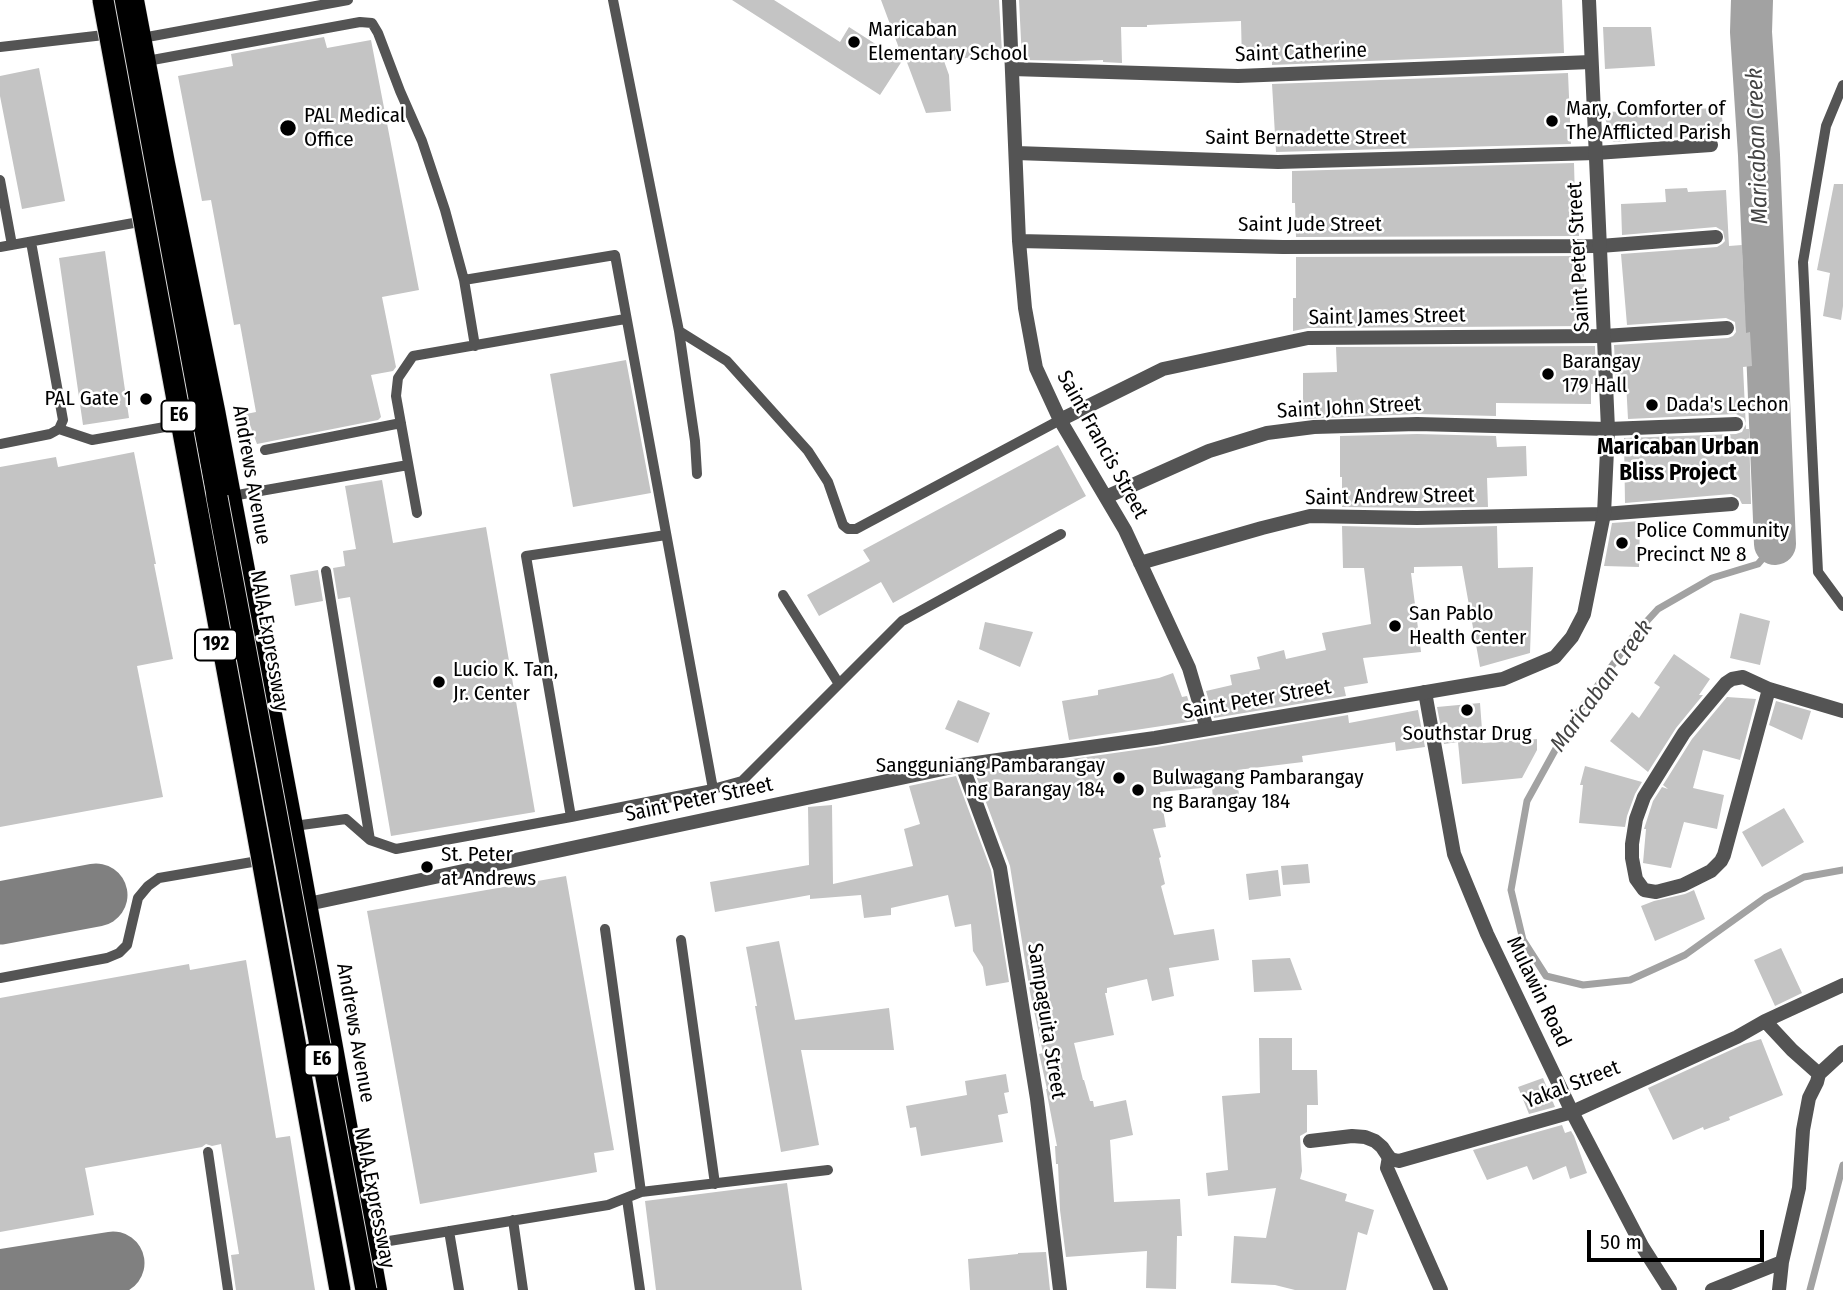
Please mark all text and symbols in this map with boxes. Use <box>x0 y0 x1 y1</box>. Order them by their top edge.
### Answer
place label: Maricaban Elementary School <box>868 17 1028 67</box>
marker: Maricaban Elementary School <box>846 34 862 50</box>
street label: Saint Catherine <box>1235 38 1367 68</box>
water label: Maricaban Creek <box>1741 67 1775 225</box>
place label: Mary, Comforter of The Afflicted Parish <box>1566 96 1731 146</box>
place label: PAL Medical Office <box>304 103 405 153</box>
marker: Mary, Comforter of The Afflicted Parish <box>1544 113 1560 129</box>
marker: PAL Medical Office <box>278 118 298 138</box>
street label: Saint Bernadette Street <box>1205 125 1407 151</box>
street label: Saint Peter Street <box>1562 181 1596 333</box>
street label: Saint Jude Street <box>1238 212 1382 238</box>
street label: Saint James Street <box>1308 303 1466 331</box>
place label: Barangay 179 Hall <box>1562 349 1641 399</box>
marker: Barangay 179 Hall <box>1540 366 1556 382</box>
street label: Saint Francis Street <box>1051 367 1153 523</box>
place label: PAL Gate 1 <box>45 386 132 412</box>
marker: PAL Gate 1 <box>138 391 154 407</box>
street label: Saint John Street <box>1276 392 1422 424</box>
place label: Dada's Lechon <box>1666 392 1789 418</box>
marker: Dada's Lechon <box>1644 397 1660 413</box>
road number: E6 <box>162 400 196 432</box>
street label: Andrews Avenue <box>226 403 276 547</box>
district label: Maricaban Urban Bliss Project <box>1597 434 1759 488</box>
street label: Saint Andrew Street <box>1305 483 1475 511</box>
place label: Police Community Precinct № 8 <box>1636 518 1789 568</box>
marker: Police Community Precinct № 8 <box>1614 535 1630 551</box>
street label: NAIA Expressway <box>244 568 294 714</box>
place label: San Pablo Health Center <box>1409 601 1526 651</box>
water label: Maricaban Creek <box>1545 615 1659 757</box>
marker: San Pablo Health Center <box>1387 618 1403 634</box>
road number: 192 <box>195 630 237 660</box>
place label: Lucio K. Tan, Jr. Center <box>453 657 558 707</box>
marker: Lucio K. Tan, Jr. Center <box>431 674 447 690</box>
street label: Saint Peter Street <box>1181 675 1333 725</box>
marker: Southstar Drug <box>1459 702 1475 718</box>
place label: Southstar Drug <box>1402 721 1532 747</box>
place label: Sangguniang Pambarangay ng Barangay 184 <box>876 753 1105 803</box>
place label: Bulwagang Pambarangay ng Barangay 184 <box>1152 765 1364 815</box>
marker: Sangguniang Pambarangay ng Barangay 184 <box>1111 770 1127 786</box>
street label: Saint Peter Street <box>623 772 775 828</box>
marker: Bulwagang Pambarangay ng Barangay 184 <box>1130 782 1146 798</box>
place label: St. Peter at Andrews <box>441 842 536 892</box>
marker: St. Peter at Andrews <box>419 859 435 875</box>
street label: Mulawin Road <box>1500 932 1576 1052</box>
street label: Sampaguita Street <box>1021 941 1071 1101</box>
street label: Andrews Avenue <box>330 961 380 1105</box>
road number: E6 <box>304 1044 340 1076</box>
street label: Yakal Street <box>1520 1055 1624 1115</box>
street label: NAIA Expressway <box>348 1125 400 1271</box>
scale bar <box>1591 1216 1768 1260</box>
text: 50 m <box>1600 1229 1642 1255</box>

